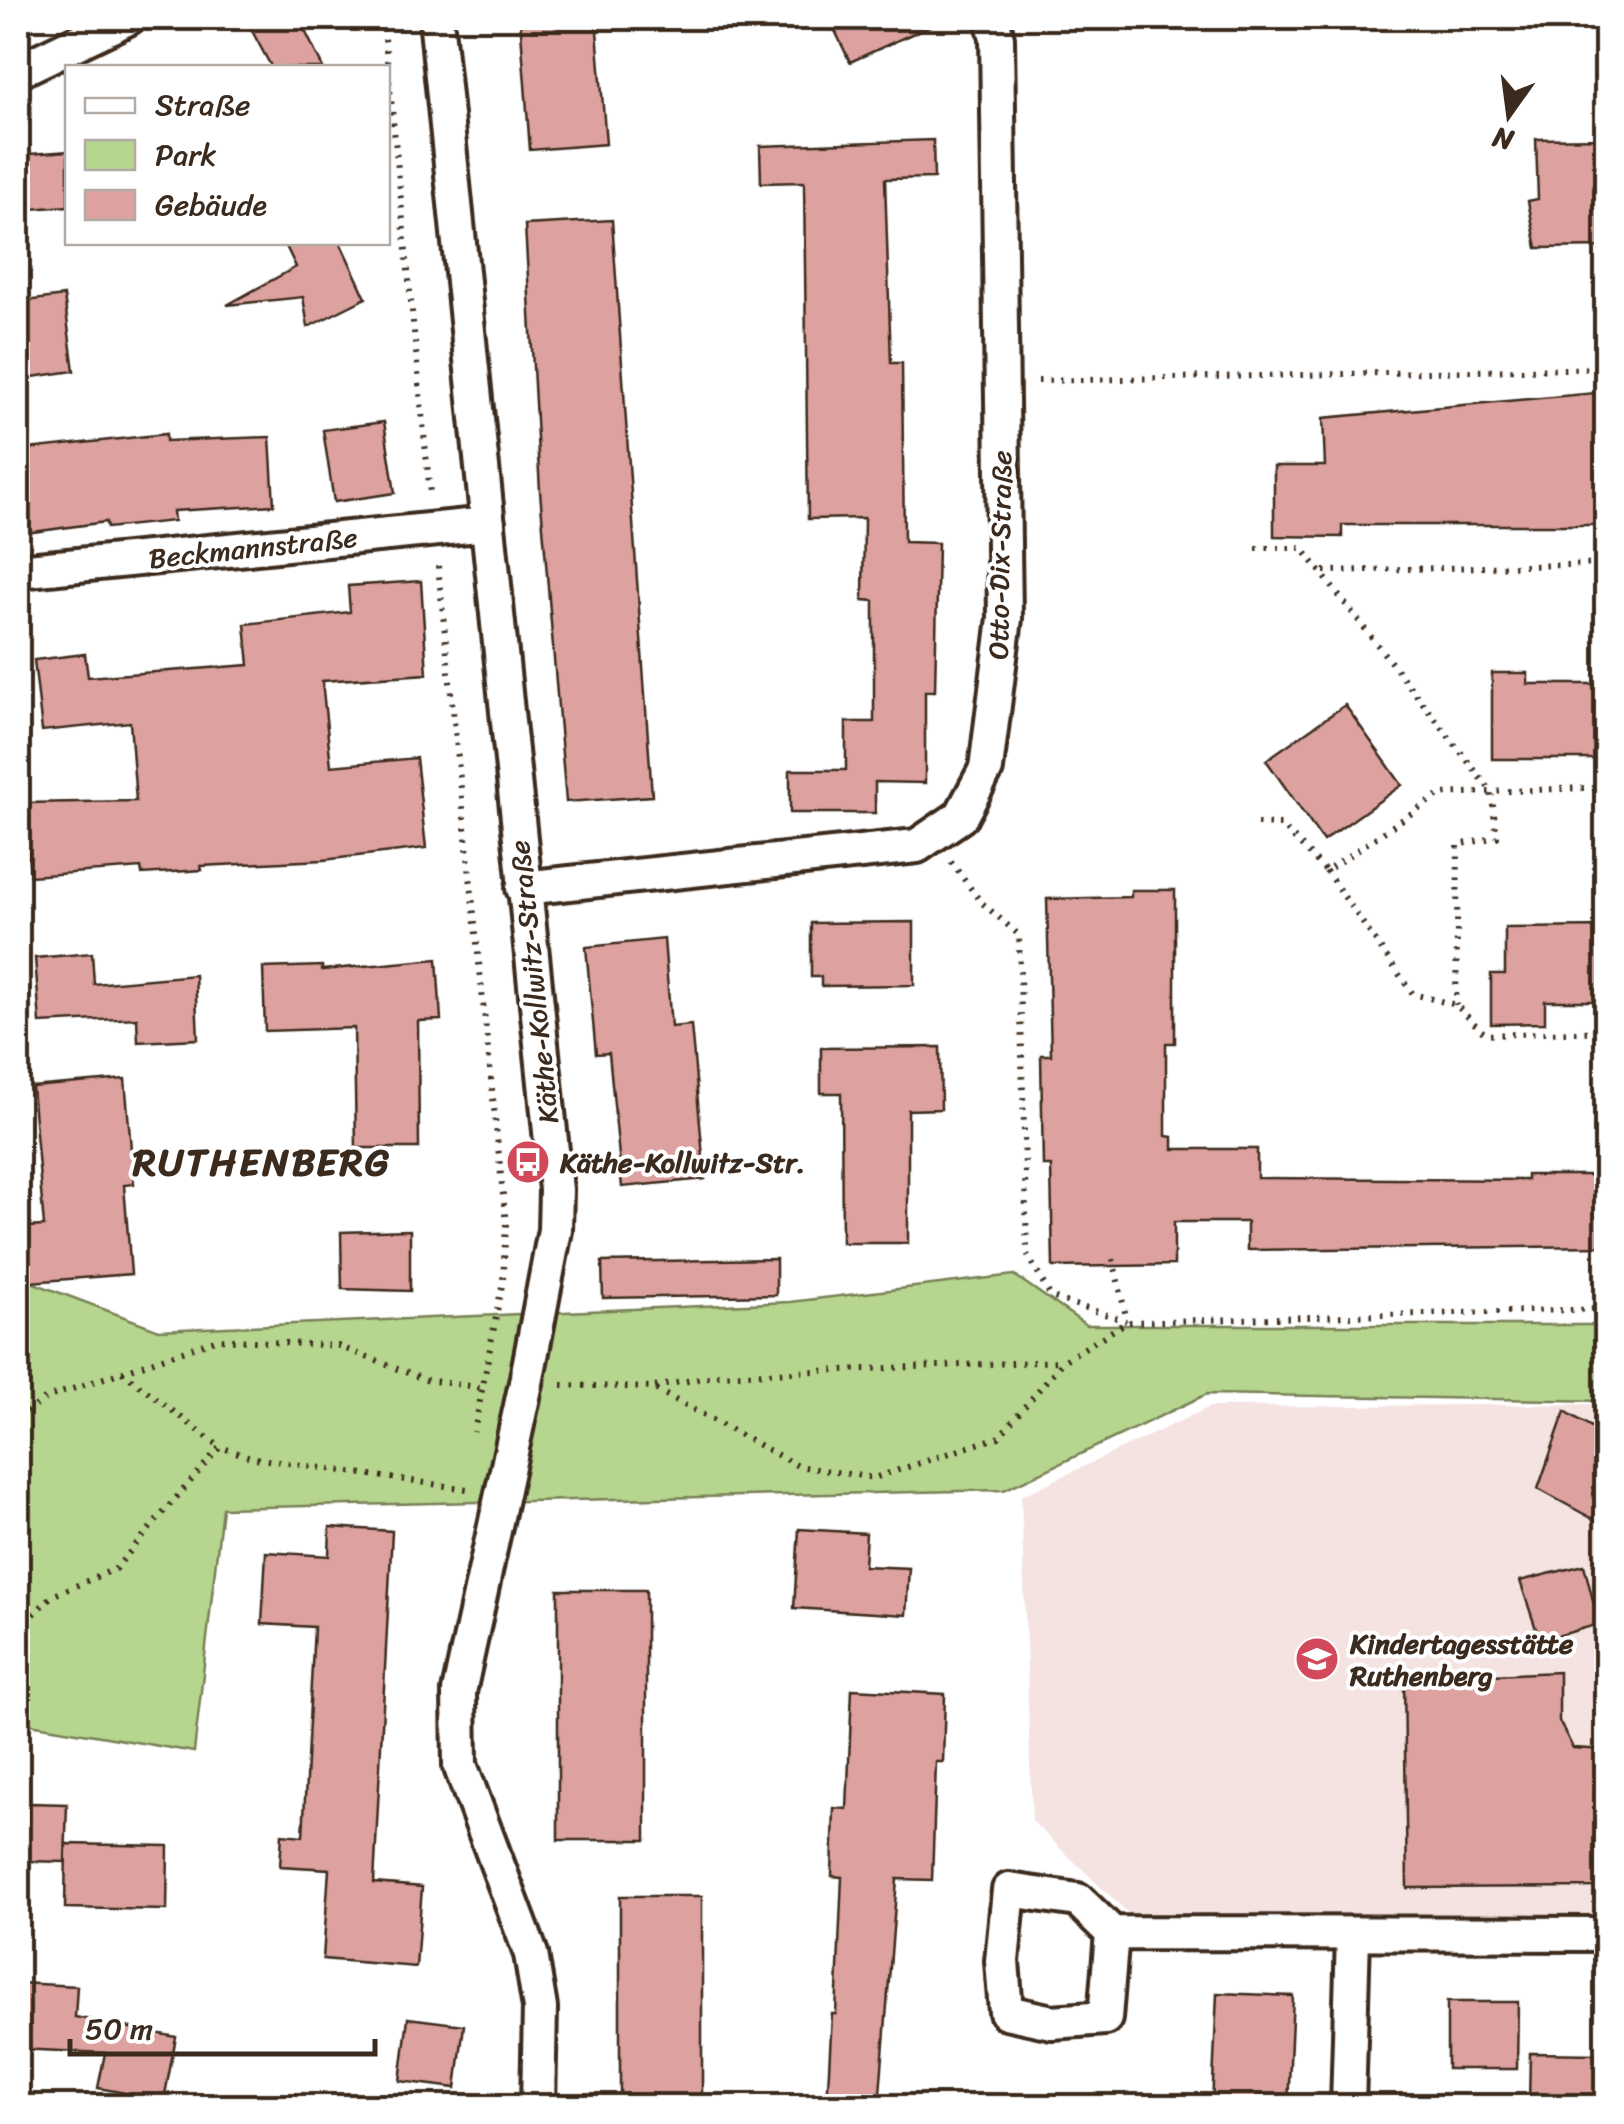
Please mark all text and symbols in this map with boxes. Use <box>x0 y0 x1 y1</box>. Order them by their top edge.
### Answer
legend <box>65 65 390 245</box>
north arrow <box>1459 65 1559 165</box>
text: Straße <box>155 78 250 132</box>
text: N <box>1487 113 1519 165</box>
text: Park <box>155 128 217 182</box>
text: Gebäude <box>155 178 267 232</box>
street label: Otto-Dix-Straße <box>974 450 1026 660</box>
street label: Beckmannstraße <box>146 513 360 583</box>
street label: Käthe-Kollwitz-Straße <box>495 838 573 1126</box>
district label: RUTHENBERG <box>132 1129 391 1196</box>
place label: Käthe-Kollwitz-Str. <box>559 1138 805 1187</box>
bus stop icon: Käthe-Kollwitz-Str. <box>505 1139 551 1185</box>
place label: Kindertagesstätte Ruthenberg <box>1349 1619 1574 1700</box>
school or university icon: Kindertagesstätte Ruthenberg <box>1294 1636 1340 1682</box>
scale bar <box>70 1994 375 2056</box>
text: 50 m <box>85 2002 153 2056</box>

